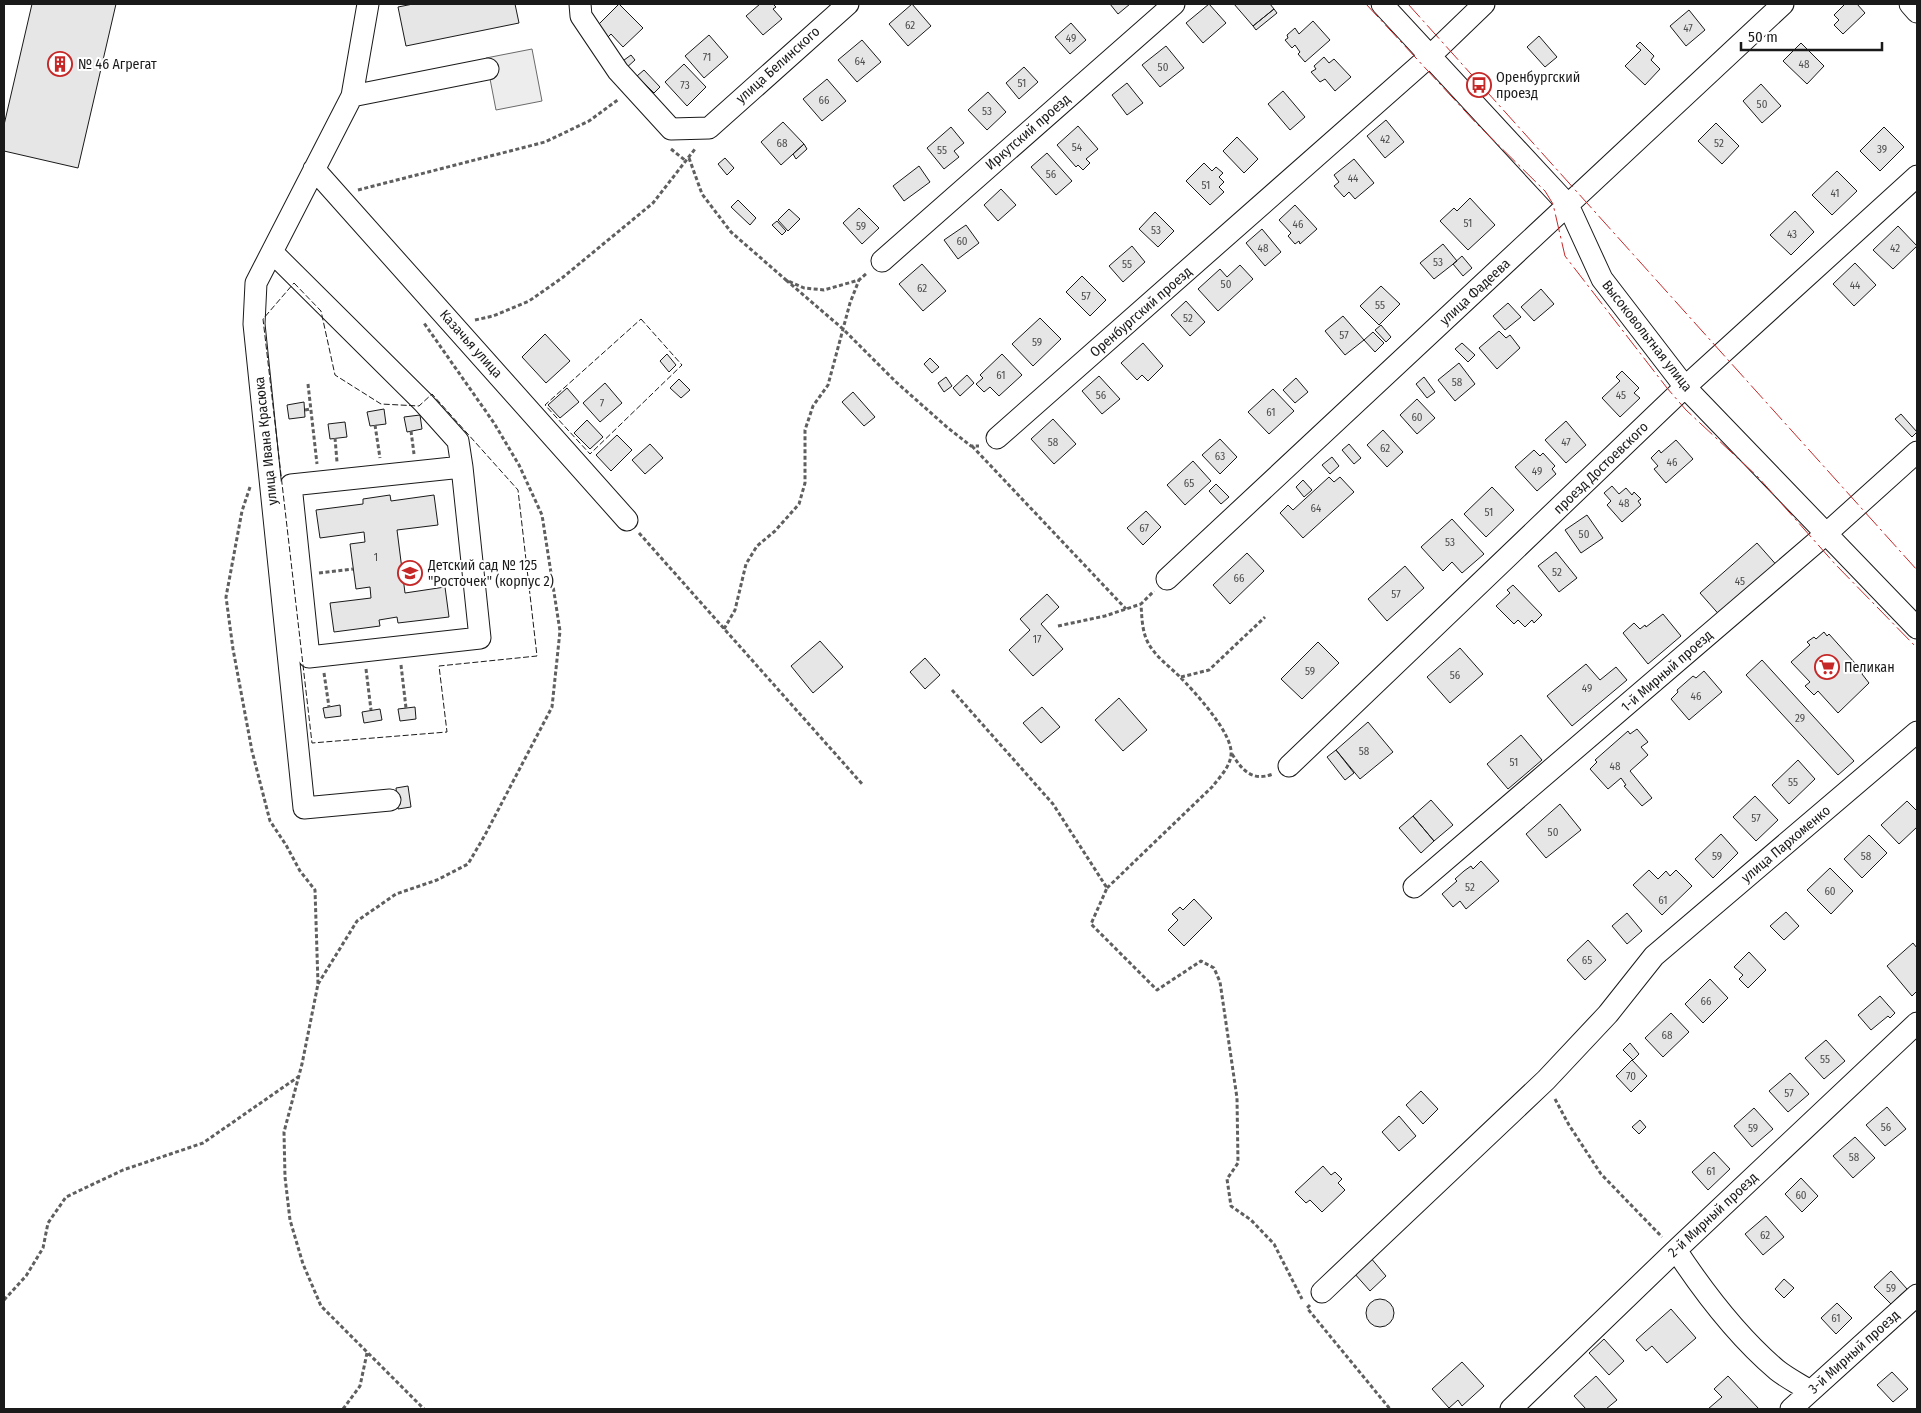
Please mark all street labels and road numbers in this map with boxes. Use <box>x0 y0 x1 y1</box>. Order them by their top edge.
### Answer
street label: улица Белинского <box>733 23 823 107</box>
street label: Иркутский проезд <box>982 91 1074 173</box>
street label: улица Фадеева <box>1436 255 1514 329</box>
street label: Оренбургский проезд <box>1087 263 1195 361</box>
street label: Высоковольтная улица <box>1598 277 1696 395</box>
street label: Казачья улица <box>436 306 506 382</box>
street label: улица Ивана Красюка <box>251 376 281 506</box>
street label: проезд Достоевского <box>1550 418 1652 518</box>
street label: 1-й Мирный проезд <box>1618 627 1716 715</box>
street label: улица Пархоменко <box>1738 802 1834 886</box>
street label: 2-й Мирный проезд <box>1665 1169 1761 1261</box>
street label: 3-й Мирный проезд <box>1805 1307 1903 1397</box>

